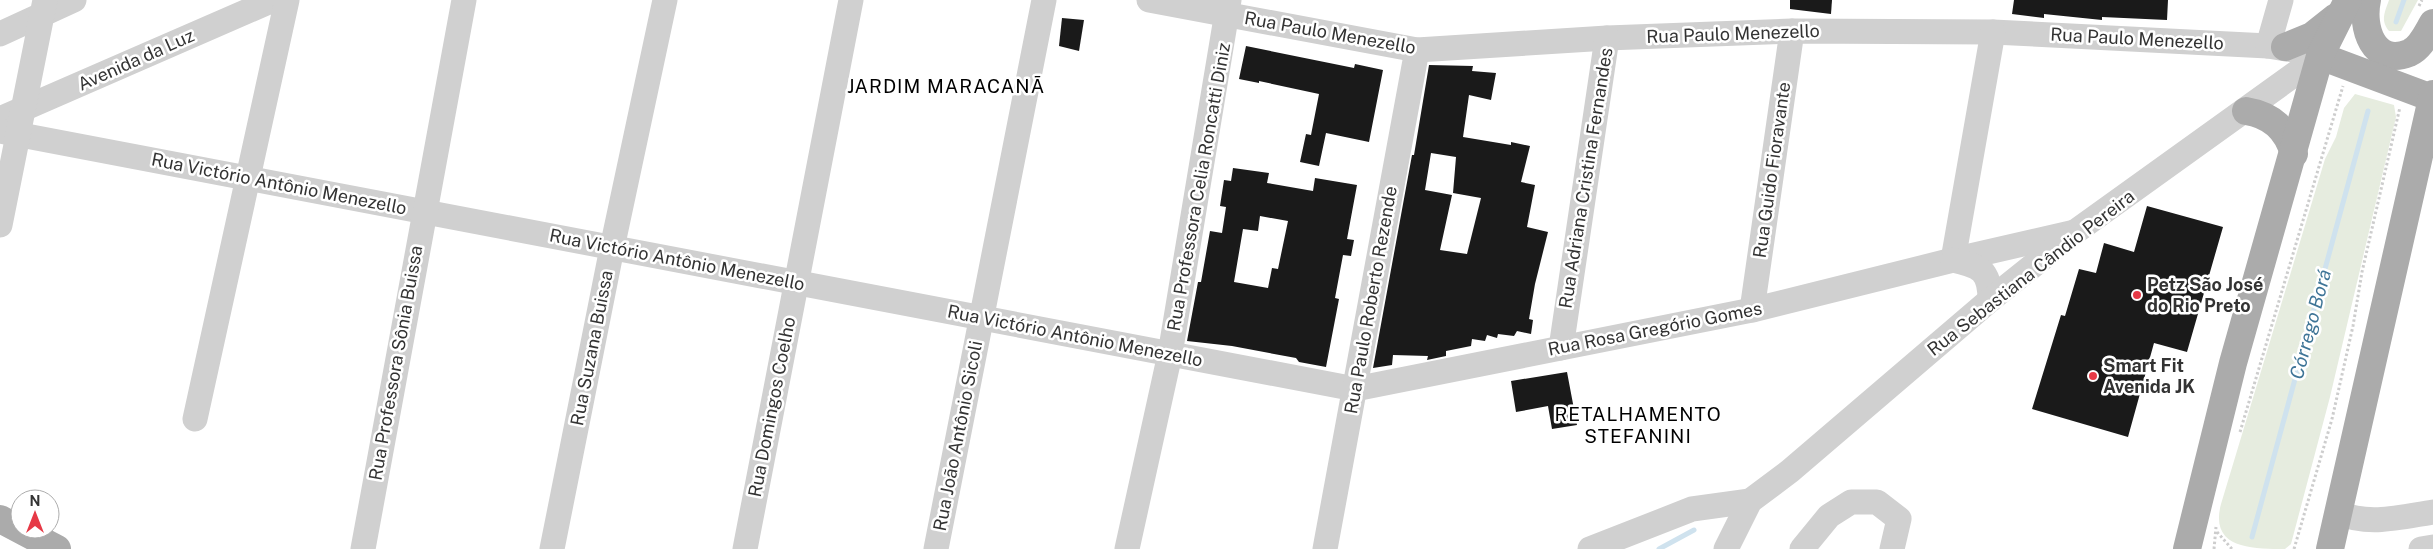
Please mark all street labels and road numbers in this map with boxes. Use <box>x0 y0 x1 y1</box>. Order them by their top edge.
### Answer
street label: Rua Paulo Menezello <box>1243 7 1417 58</box>
street label: Rua Paulo Menezello <box>1646 20 1820 47</box>
street label: Rua Paulo Menezello <box>2050 23 2224 54</box>
street label: Avenida da Luz <box>74 25 197 95</box>
street label: Rua Professora Celia Roncatti Diniz <box>1163 41 1234 333</box>
street label: Rua Adriana Cristina Fernandes <box>1555 46 1617 310</box>
street label: Rua Guido Fioravante <box>1749 80 1794 259</box>
street label: Rua Victório Antônio Menezello <box>150 148 409 219</box>
street label: Rua Paulo Roberto Rezende <box>1340 184 1401 415</box>
street label: Rua Sebastiana Cândio Pereira <box>1923 185 2138 360</box>
street label: Rua Victório Antônio Menezello <box>548 224 807 295</box>
street label: Rua Professora Sônia Buissa <box>364 244 427 482</box>
street label: Rua Suzana Buissa <box>566 268 617 427</box>
street label: Rua Rosa Gregório Gomes <box>1546 297 1764 360</box>
street label: Rua Victório Antônio Menezello <box>946 300 1205 371</box>
street label: Rua Domingos Coelho <box>744 315 799 499</box>
street label: Rua João Antônio Sicoli <box>929 339 986 533</box>

